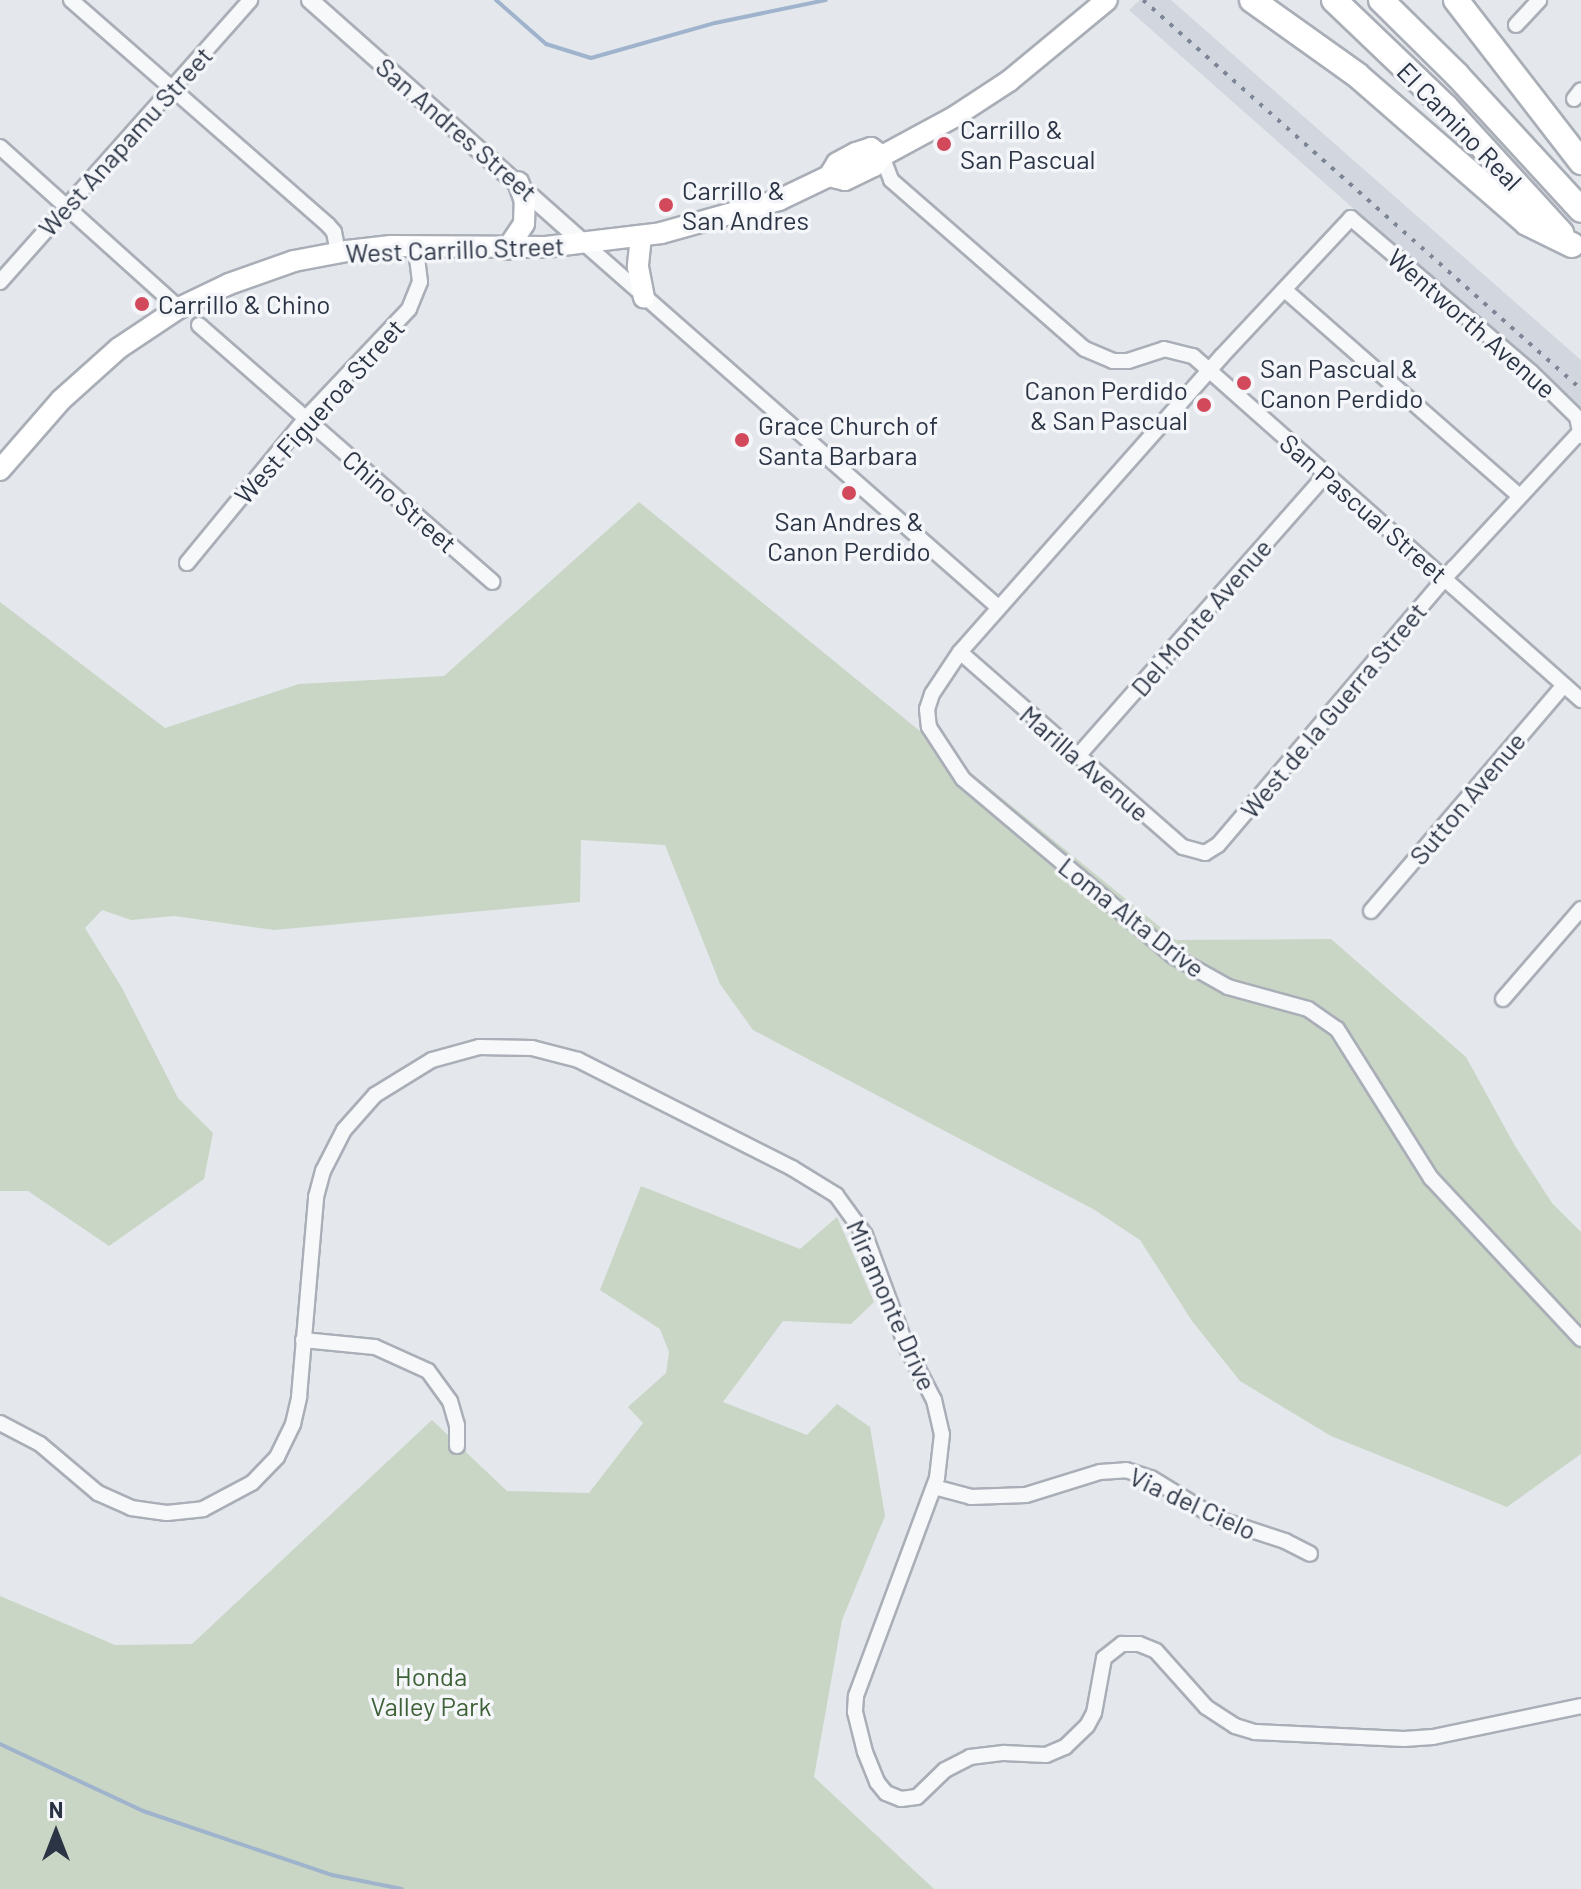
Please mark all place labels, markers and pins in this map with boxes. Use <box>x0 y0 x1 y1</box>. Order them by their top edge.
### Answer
place label: Carrillo & San Pascual <box>960 113 1095 174</box>
marker: Carrillo & San Pascual <box>935 135 953 153</box>
place label: Carrillo & San Andres <box>682 174 809 236</box>
marker: Carrillo & San Andres <box>657 196 675 214</box>
place label: Carrillo & Chino <box>158 288 331 320</box>
marker: Carrillo & Chino <box>133 295 151 313</box>
place label: San Pascual & Canon Perdido <box>1260 352 1423 414</box>
place label: Canon Perdido & San Pascual <box>1025 374 1188 436</box>
marker: San Pascual & Canon Perdido <box>1235 374 1253 392</box>
marker: Canon Perdido & San Pascual <box>1195 396 1213 414</box>
place label: Grace Church of Santa Barbara <box>758 409 938 470</box>
marker: Grace Church of Santa Barbara <box>733 431 751 449</box>
marker: San Andres & Canon Perdido <box>840 484 858 502</box>
place label: San Andres & Canon Perdido <box>767 505 931 566</box>

